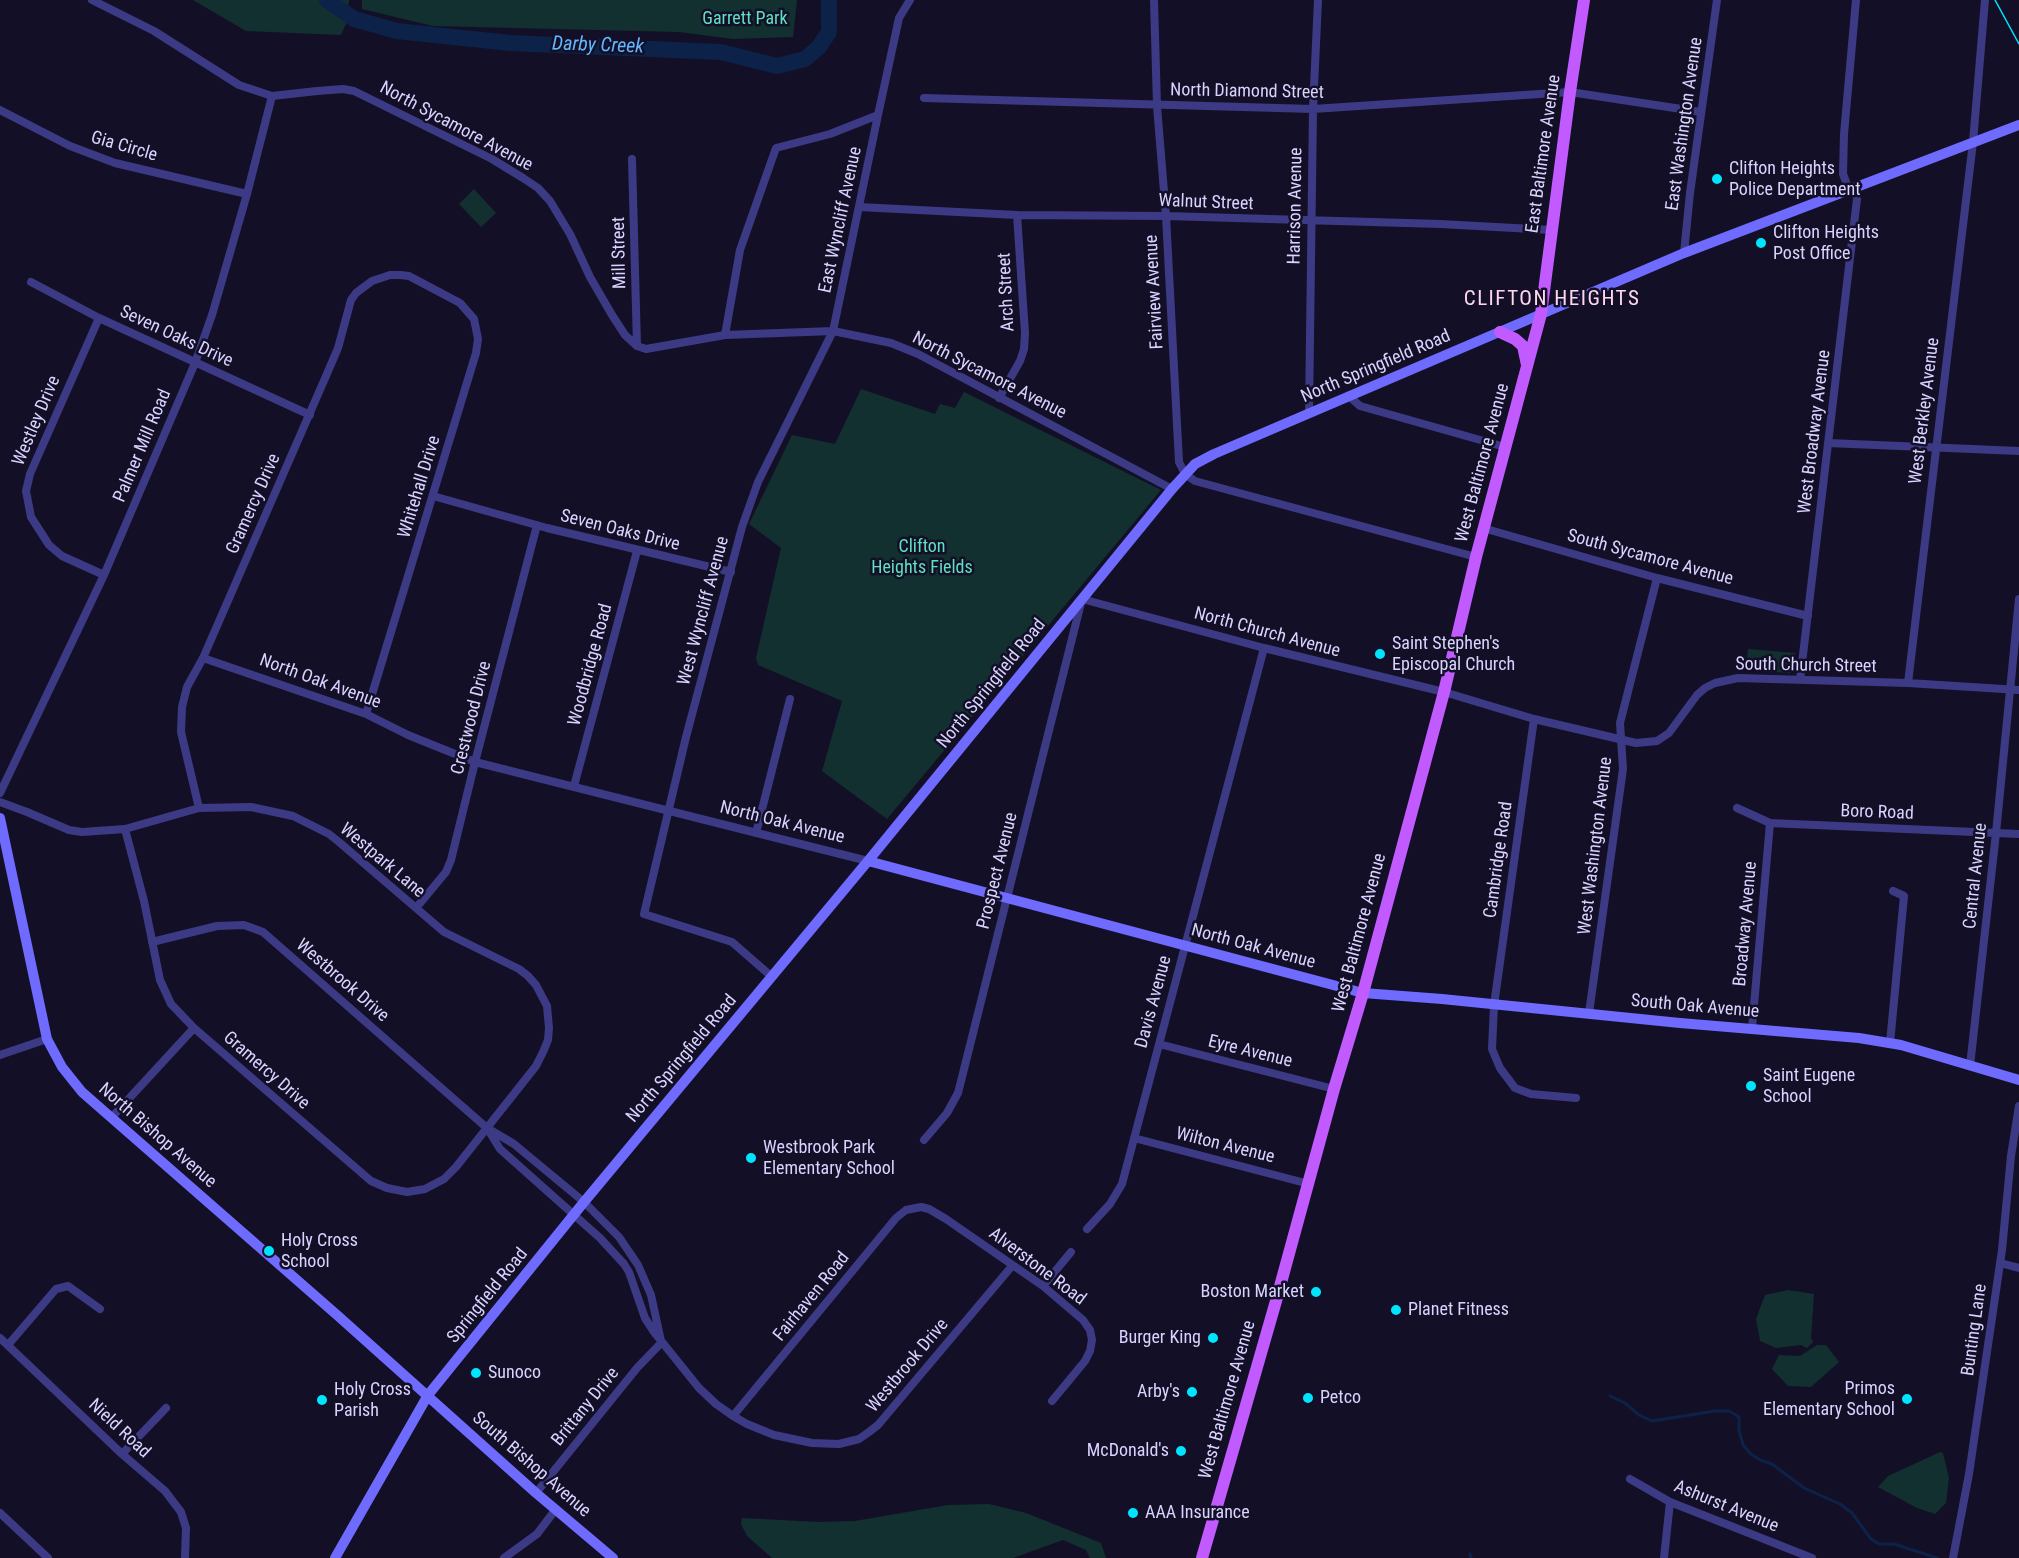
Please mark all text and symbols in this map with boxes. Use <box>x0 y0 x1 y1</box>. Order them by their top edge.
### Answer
park label: Garrett Park <box>702 8 788 30</box>
water label: Darby Creek <box>552 32 644 60</box>
street label: East Washington Avenue <box>1662 36 1708 212</box>
street label: East Baltimore Avenue <box>1522 73 1566 235</box>
street label: North Sycamore Avenue <box>376 78 536 176</box>
street label: North Diamond Street <box>1170 80 1324 104</box>
street label: Gia Circle <box>88 127 160 167</box>
street label: East Wyncliff Avenue <box>815 145 867 295</box>
street label: Harrison Avenue <box>1284 147 1308 265</box>
place label: Clifton Heights Police Department <box>1729 158 1861 201</box>
marker: Clifton Heights Police Department <box>1710 172 1724 186</box>
street label: Walnut Street <box>1158 191 1254 215</box>
street label: Mill Street <box>609 217 631 289</box>
place label: Clifton Heights Post Office <box>1773 222 1879 264</box>
street label: Fairview Avenue <box>1141 234 1169 350</box>
marker: Clifton Heights Post Office <box>1754 236 1768 250</box>
street label: Arch Street <box>994 252 1020 332</box>
district label: CLIFTON HEIGHTS <box>1464 287 1640 313</box>
street label: Seven Oaks Drive <box>116 301 236 373</box>
street label: North Springfield Road <box>1298 326 1454 408</box>
street label: North Sycamore Avenue <box>908 328 1070 424</box>
street label: West Berkley Avenue <box>1905 337 1945 485</box>
street label: West Broadway Avenue <box>1794 349 1836 515</box>
street label: Westley Drive <box>8 373 66 469</box>
street label: West Baltimore Avenue <box>1451 381 1515 545</box>
street label: Palmer Mill Road <box>110 386 176 506</box>
street label: Whitehall Drive <box>394 433 446 541</box>
street label: Gramercy Drive <box>222 450 286 558</box>
street label: Seven Oaks Drive <box>558 506 682 556</box>
street label: South Sycamore Avenue <box>1565 525 1735 591</box>
street label: West Wyncliff Avenue <box>674 534 734 688</box>
park label: Clifton Heights Fields <box>871 536 973 578</box>
street label: Woodbridge Road <box>564 602 618 728</box>
street label: North Church Avenue <box>1192 603 1342 663</box>
street label: North Springfield Road <box>933 615 1051 753</box>
place label: Saint Stephen's Episcopal Church <box>1392 633 1515 676</box>
marker: Saint Stephen's Episcopal Church <box>1373 647 1387 661</box>
street label: North Oak Avenue <box>256 650 384 714</box>
street label: South Church Street <box>1735 654 1877 678</box>
street label: Crestwood Drive <box>447 659 497 777</box>
street label: West Washington Avenue <box>1574 756 1618 936</box>
street label: North Oak Avenue <box>717 797 847 849</box>
street label: Cambridge Road <box>1480 800 1518 920</box>
street label: Boro Road <box>1840 801 1914 825</box>
street label: Prospect Avenue <box>973 810 1023 932</box>
street label: Westpark Lane <box>335 819 429 903</box>
street label: Central Avenue <box>1960 822 1992 930</box>
street label: West Baltimore Avenue <box>1328 851 1392 1015</box>
street label: Broadway Avenue <box>1730 861 1762 987</box>
street label: North Oak Avenue <box>1188 920 1318 974</box>
street label: Westbrook Drive <box>291 935 393 1027</box>
street label: Davis Avenue <box>1131 953 1177 1051</box>
street label: North Springfield Road <box>622 991 742 1127</box>
street label: South Oak Avenue <box>1630 991 1760 1023</box>
street label: Gramercy Drive <box>218 1028 314 1114</box>
street label: Eyre Avenue <box>1206 1031 1294 1073</box>
place label: Saint Eugene School <box>1763 1065 1855 1108</box>
street label: North Bishop Avenue <box>94 1079 220 1193</box>
marker: Saint Eugene School <box>1744 1079 1758 1093</box>
street label: Wilton Avenue <box>1173 1123 1277 1169</box>
place label: Westbrook Park Elementary School <box>763 1137 895 1180</box>
marker: Westbrook Park Elementary School <box>744 1151 758 1165</box>
street label: Alverstone Road <box>984 1224 1090 1310</box>
place label: Holy Cross School <box>281 1230 358 1272</box>
marker: Holy Cross School <box>262 1244 276 1258</box>
street label: Springfield Road <box>443 1244 533 1348</box>
street label: Fairhaven Road <box>769 1248 855 1346</box>
place label: Boston Market <box>1200 1281 1304 1303</box>
street label: Bunting Lane <box>1958 1283 1992 1377</box>
marker: Boston Market <box>1309 1285 1323 1299</box>
place label: Planet Fitness <box>1408 1299 1509 1321</box>
marker: Planet Fitness <box>1389 1303 1403 1317</box>
street label: Westbrook Drive <box>863 1315 953 1417</box>
street label: West Baltimore Avenue <box>1195 1318 1261 1482</box>
place label: Burger King <box>1119 1327 1201 1349</box>
marker: Burger King <box>1206 1331 1220 1345</box>
place label: Sunoco <box>488 1362 541 1384</box>
street label: Brittany Drive <box>548 1363 624 1451</box>
marker: Sunoco <box>469 1366 483 1380</box>
place label: Primos Elementary School <box>1763 1378 1895 1420</box>
place label: Holy Cross Parish <box>334 1379 411 1422</box>
place label: Arby's <box>1137 1381 1180 1403</box>
marker: Arby's <box>1185 1385 1199 1399</box>
place label: Petco <box>1320 1387 1361 1409</box>
marker: Petco <box>1301 1391 1315 1405</box>
marker: Primos Elementary School <box>1900 1392 1914 1406</box>
marker: Holy Cross Parish <box>315 1393 329 1407</box>
street label: Nield Road <box>83 1395 155 1463</box>
street label: South Bishop Avenue <box>467 1408 595 1522</box>
place label: McDonald's <box>1087 1440 1169 1462</box>
marker: McDonald's <box>1174 1444 1188 1458</box>
street label: Ashurst Avenue <box>1671 1476 1781 1538</box>
place label: AAA Insurance <box>1145 1502 1250 1524</box>
marker: AAA Insurance <box>1126 1506 1140 1520</box>

